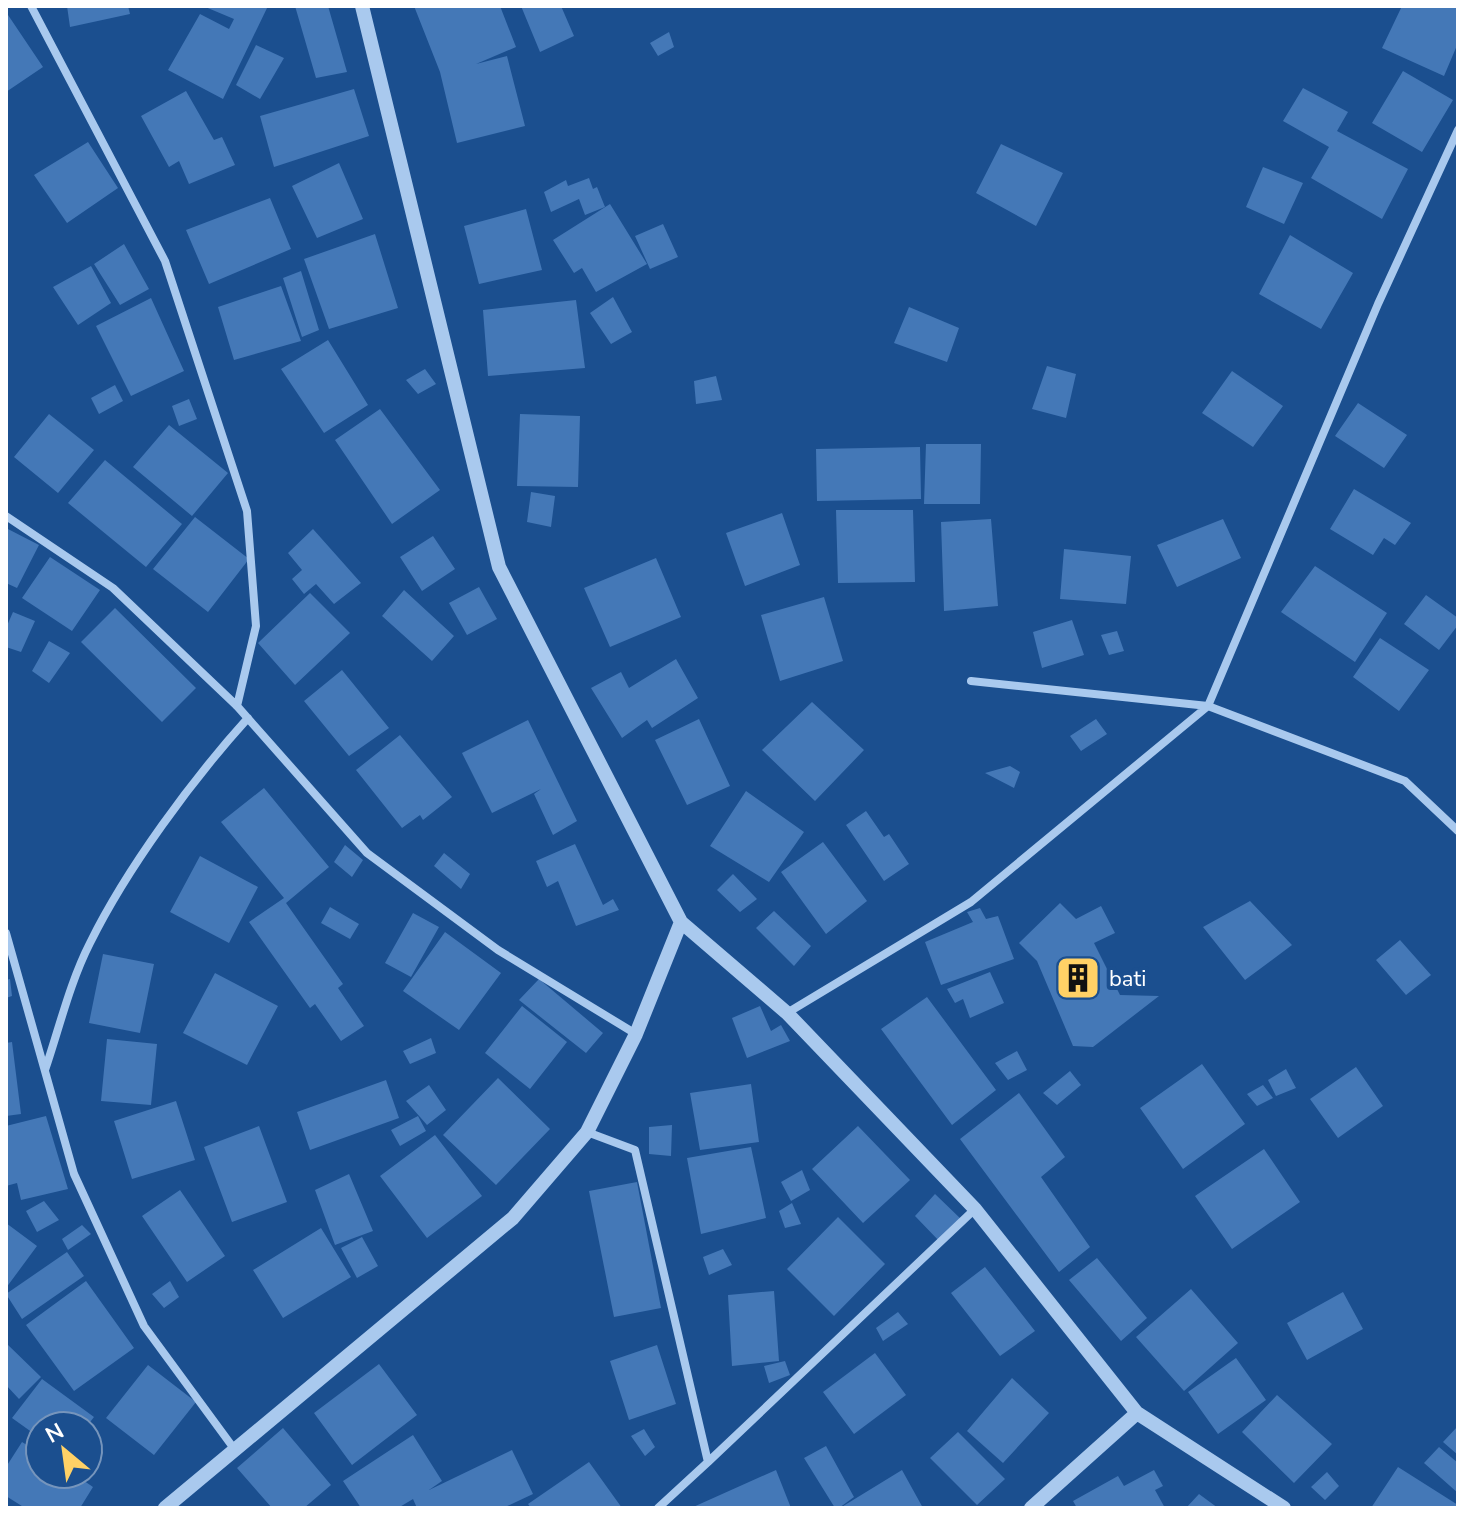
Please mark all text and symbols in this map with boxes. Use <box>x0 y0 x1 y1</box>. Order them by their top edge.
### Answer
building icon: bati <box>1054 954 1102 1002</box>
place label: bati <box>1109 964 1146 994</box>
north arrow <box>24 1410 104 1490</box>
text: N <box>40 1416 69 1450</box>

